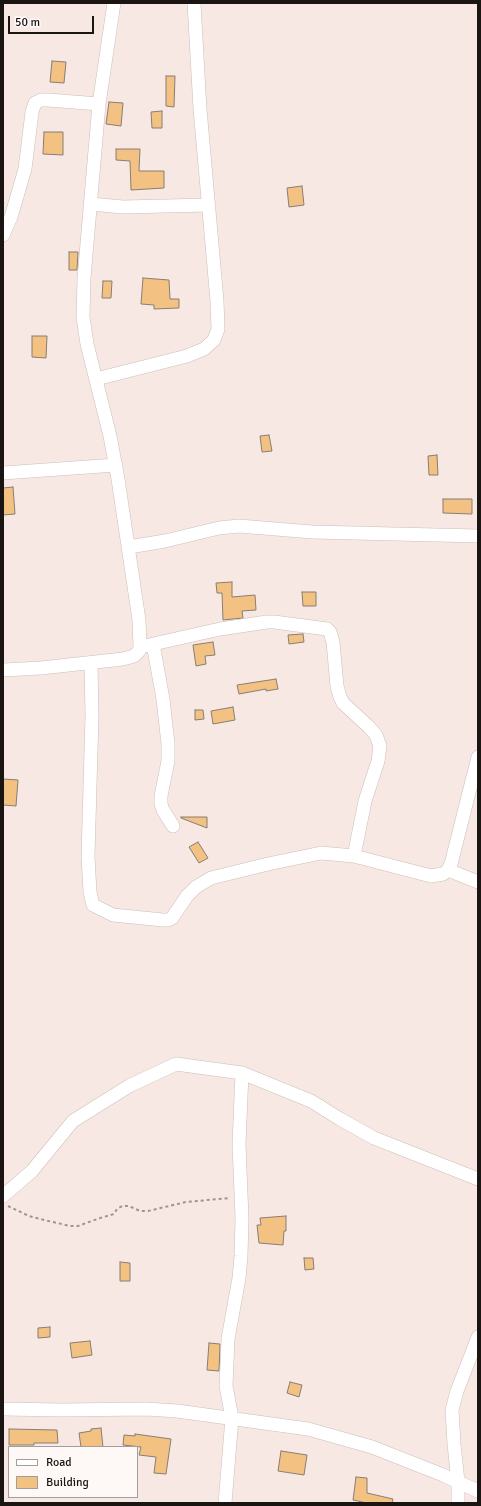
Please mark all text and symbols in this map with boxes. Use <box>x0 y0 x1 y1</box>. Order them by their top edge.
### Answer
scale bar <box>10 8 96 34</box>
text: 50 m <box>15 15 40 30</box>
legend <box>8 1446 138 1498</box>
text: Road <box>46 1455 72 1470</box>
text: Building <box>46 1475 89 1490</box>

